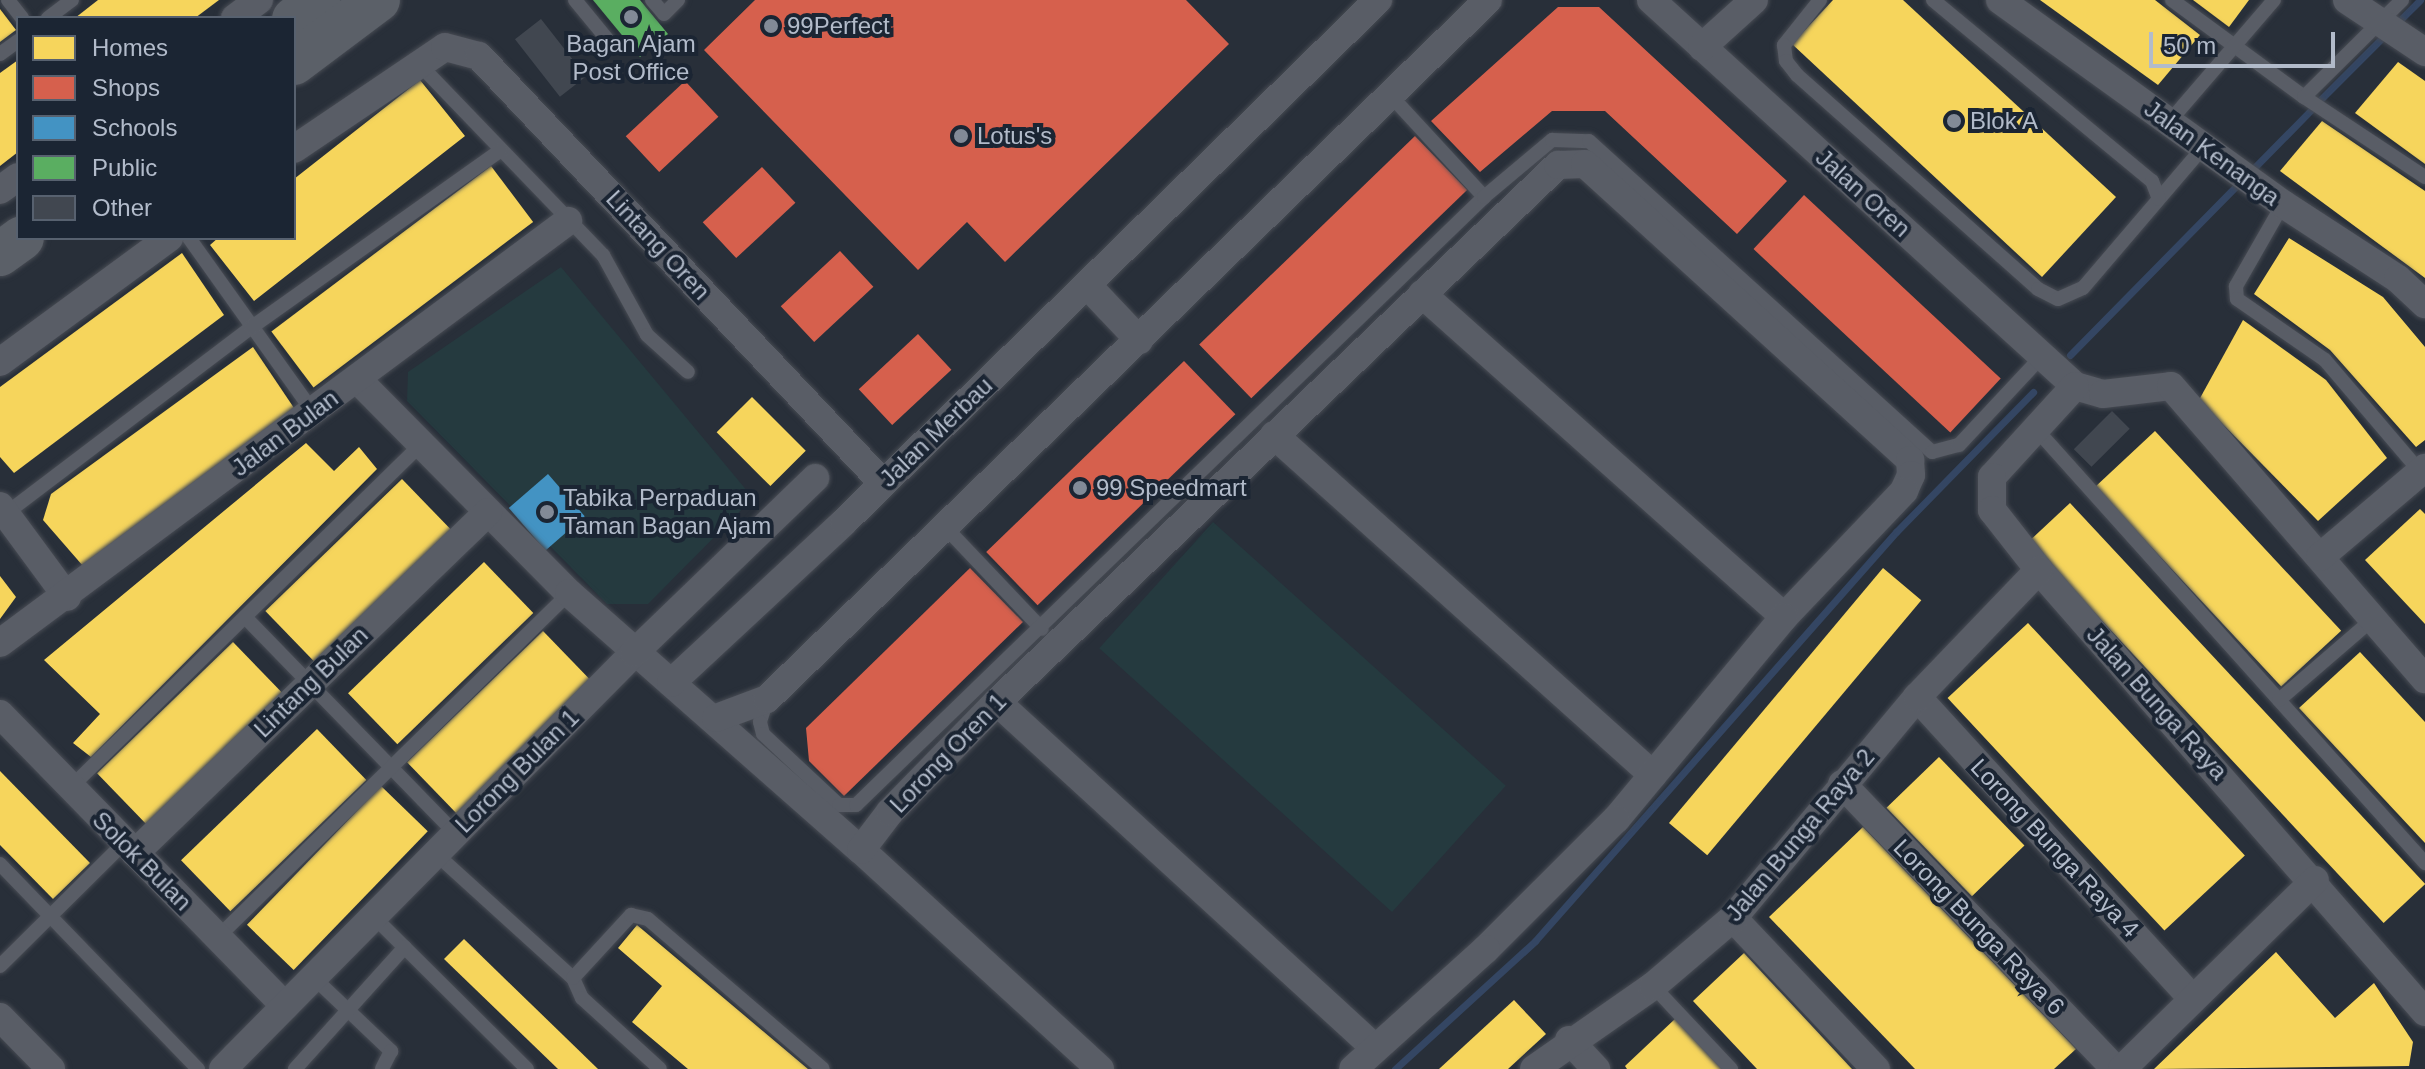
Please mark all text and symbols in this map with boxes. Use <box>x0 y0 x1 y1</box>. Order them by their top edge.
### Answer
marker: Bagan Ajam Post Office <box>622 8 640 26</box>
place label: 99Perfect <box>787 12 890 40</box>
legend <box>16 16 296 240</box>
scale bar <box>2153 16 2339 66</box>
marker: 99Perfect <box>762 17 780 35</box>
place label: Bagan Ajam Post Office <box>566 30 696 86</box>
text: 50 m <box>2163 32 2216 59</box>
text: Homes <box>92 34 168 61</box>
text: Shops <box>92 74 160 101</box>
street label: Jalan Kenanga <box>2139 94 2285 212</box>
place label: Blok A <box>1970 107 2039 135</box>
marker: Blok A <box>1945 112 1963 130</box>
text: Schools <box>92 114 177 141</box>
place label: Lotus's <box>977 122 1052 150</box>
marker: Lotus's <box>952 127 970 145</box>
street label: Jalan Oren <box>1810 143 1916 243</box>
text: Public <box>92 154 157 181</box>
street label: Lintang Oren <box>600 184 716 306</box>
text: Other <box>92 194 152 221</box>
street label: Jalan Merbau <box>874 371 998 493</box>
street label: Jalan Bulan <box>226 384 344 482</box>
place label: 99 Speedmart <box>1096 474 1247 502</box>
marker: 99 Speedmart <box>1071 479 1089 497</box>
place label: Tabika Perpaduan Taman Bagan Ajam <box>563 484 772 540</box>
marker: Tabika Perpaduan Taman Bagan Ajam <box>538 503 556 521</box>
street label: Jalan Bunga Raya <box>2081 620 2233 786</box>
street label: Lintang Bulan <box>248 621 374 743</box>
street label: Lorong Oren 1 <box>884 687 1012 819</box>
street label: Lorong Bulan 1 <box>449 703 585 839</box>
street label: Jalan Bunga Raya 2 <box>1719 743 1881 927</box>
street label: Lorong Bunga Raya 4 <box>1965 753 2145 943</box>
street label: Solok Bulan <box>87 806 197 916</box>
street label: Lorong Bunga Raya 6 <box>1888 833 2070 1021</box>

